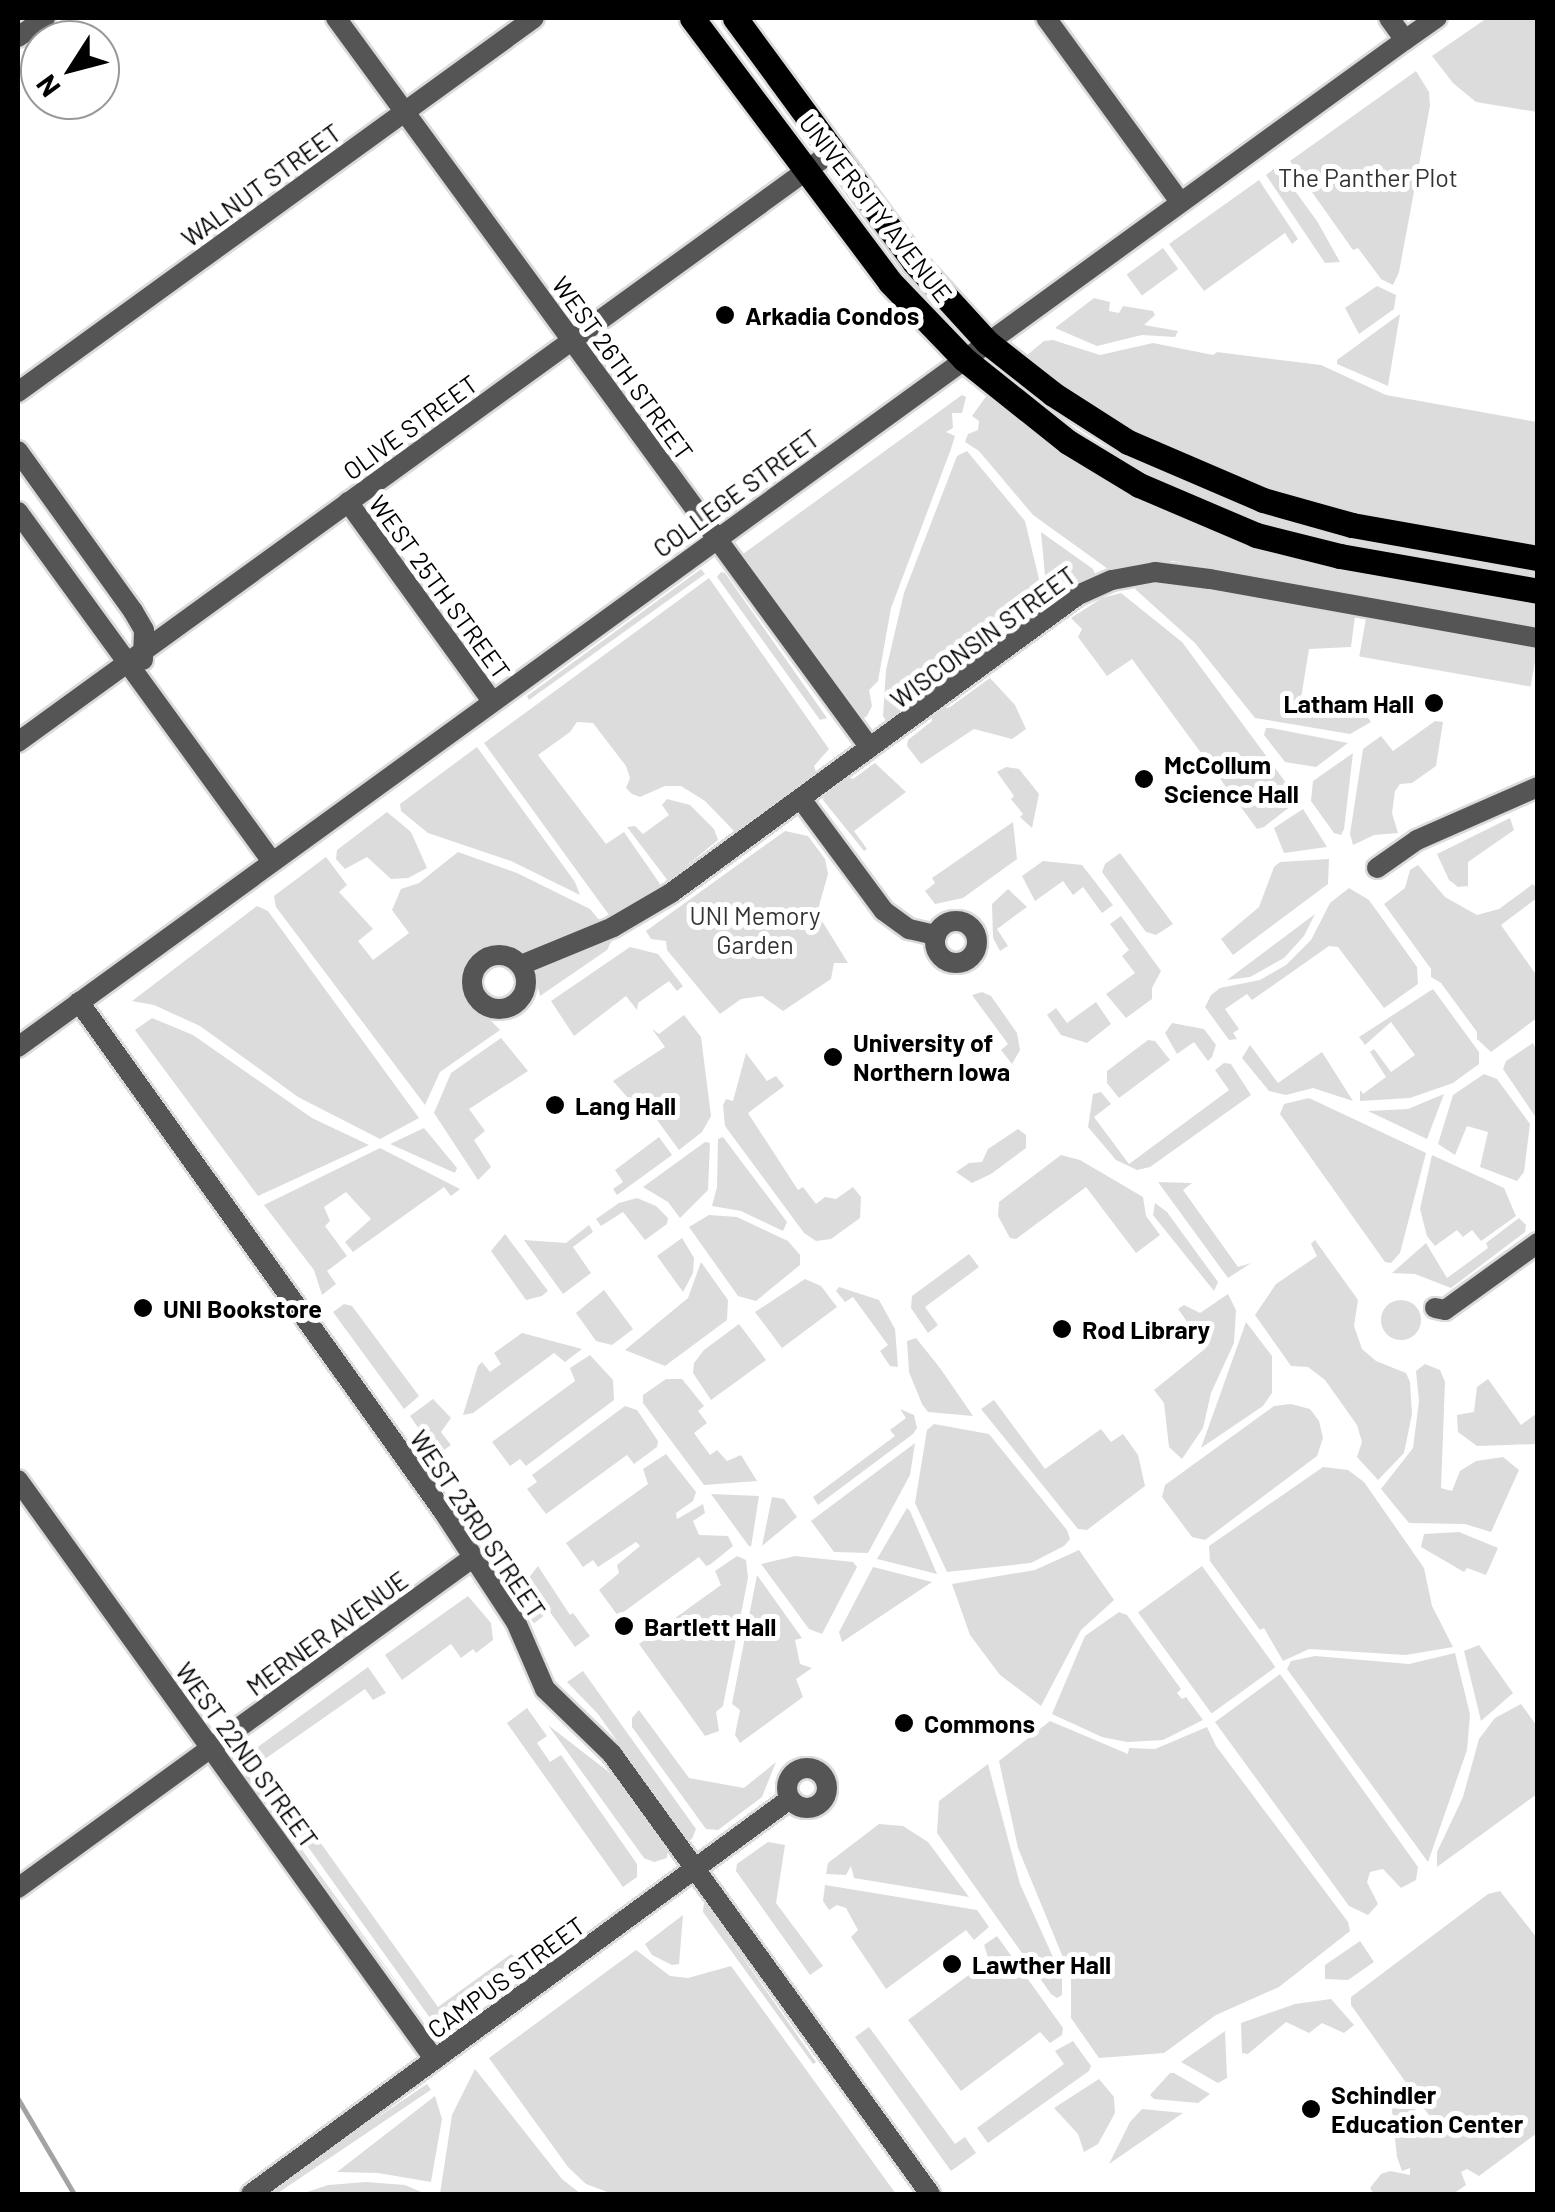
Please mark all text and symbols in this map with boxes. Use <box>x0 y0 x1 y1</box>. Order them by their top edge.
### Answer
north arrow <box>20 20 120 120</box>
text: N <box>28 69 67 104</box>
street label: UNIVERSITY AVENUE <box>793 108 959 308</box>
street label: WALNUT STREET <box>176 117 346 253</box>
park label: The Panther Plot <box>1278 162 1458 192</box>
street label: WEST 26TH STREET <box>546 270 700 466</box>
place label: Arkadia Condos <box>745 300 919 330</box>
marker: Arkadia Condos <box>714 304 736 326</box>
street label: OLIVE STREET <box>337 368 483 486</box>
street label: COLLEGE STREET <box>647 423 825 563</box>
street label: WEST 25TH STREET <box>363 489 517 685</box>
street label: WISCONSIN STREET <box>885 560 1081 714</box>
place label: Latham Hall <box>1283 688 1414 718</box>
marker: Latham Hall <box>1423 692 1445 714</box>
place label: McCollum Science Hall <box>1164 750 1299 809</box>
marker: McCollum Science Hall <box>1133 768 1155 790</box>
park label: UNI Memory Garden <box>689 901 821 960</box>
place label: University of Northern Iowa <box>853 1028 1010 1087</box>
marker: University of Northern Iowa <box>822 1046 844 1068</box>
place label: Lang Hall <box>575 1090 676 1120</box>
marker: Lang Hall <box>544 1094 566 1116</box>
place label: UNI Bookstore <box>163 1293 322 1323</box>
marker: UNI Bookstore <box>132 1297 154 1319</box>
place label: Rod Library <box>1082 1314 1210 1344</box>
marker: Rod Library <box>1051 1318 1073 1340</box>
street label: WEST 23RD STREET <box>404 1424 552 1624</box>
street label: MERNER AVENUE <box>241 1564 413 1702</box>
place label: Bartlett Hall <box>644 1611 776 1641</box>
marker: Bartlett Hall <box>613 1615 635 1637</box>
street label: WEST 22ND STREET <box>170 1656 324 1854</box>
place label: Commons <box>924 1708 1035 1738</box>
marker: Commons <box>893 1712 915 1734</box>
street label: CAMPUS STREET <box>422 1910 590 2044</box>
place label: Lawther Hall <box>972 1949 1111 1979</box>
marker: Lawther Hall <box>941 1953 963 1975</box>
place label: Schindler Education Center <box>1331 2080 1523 2139</box>
marker: Schindler Education Center <box>1300 2098 1322 2120</box>

